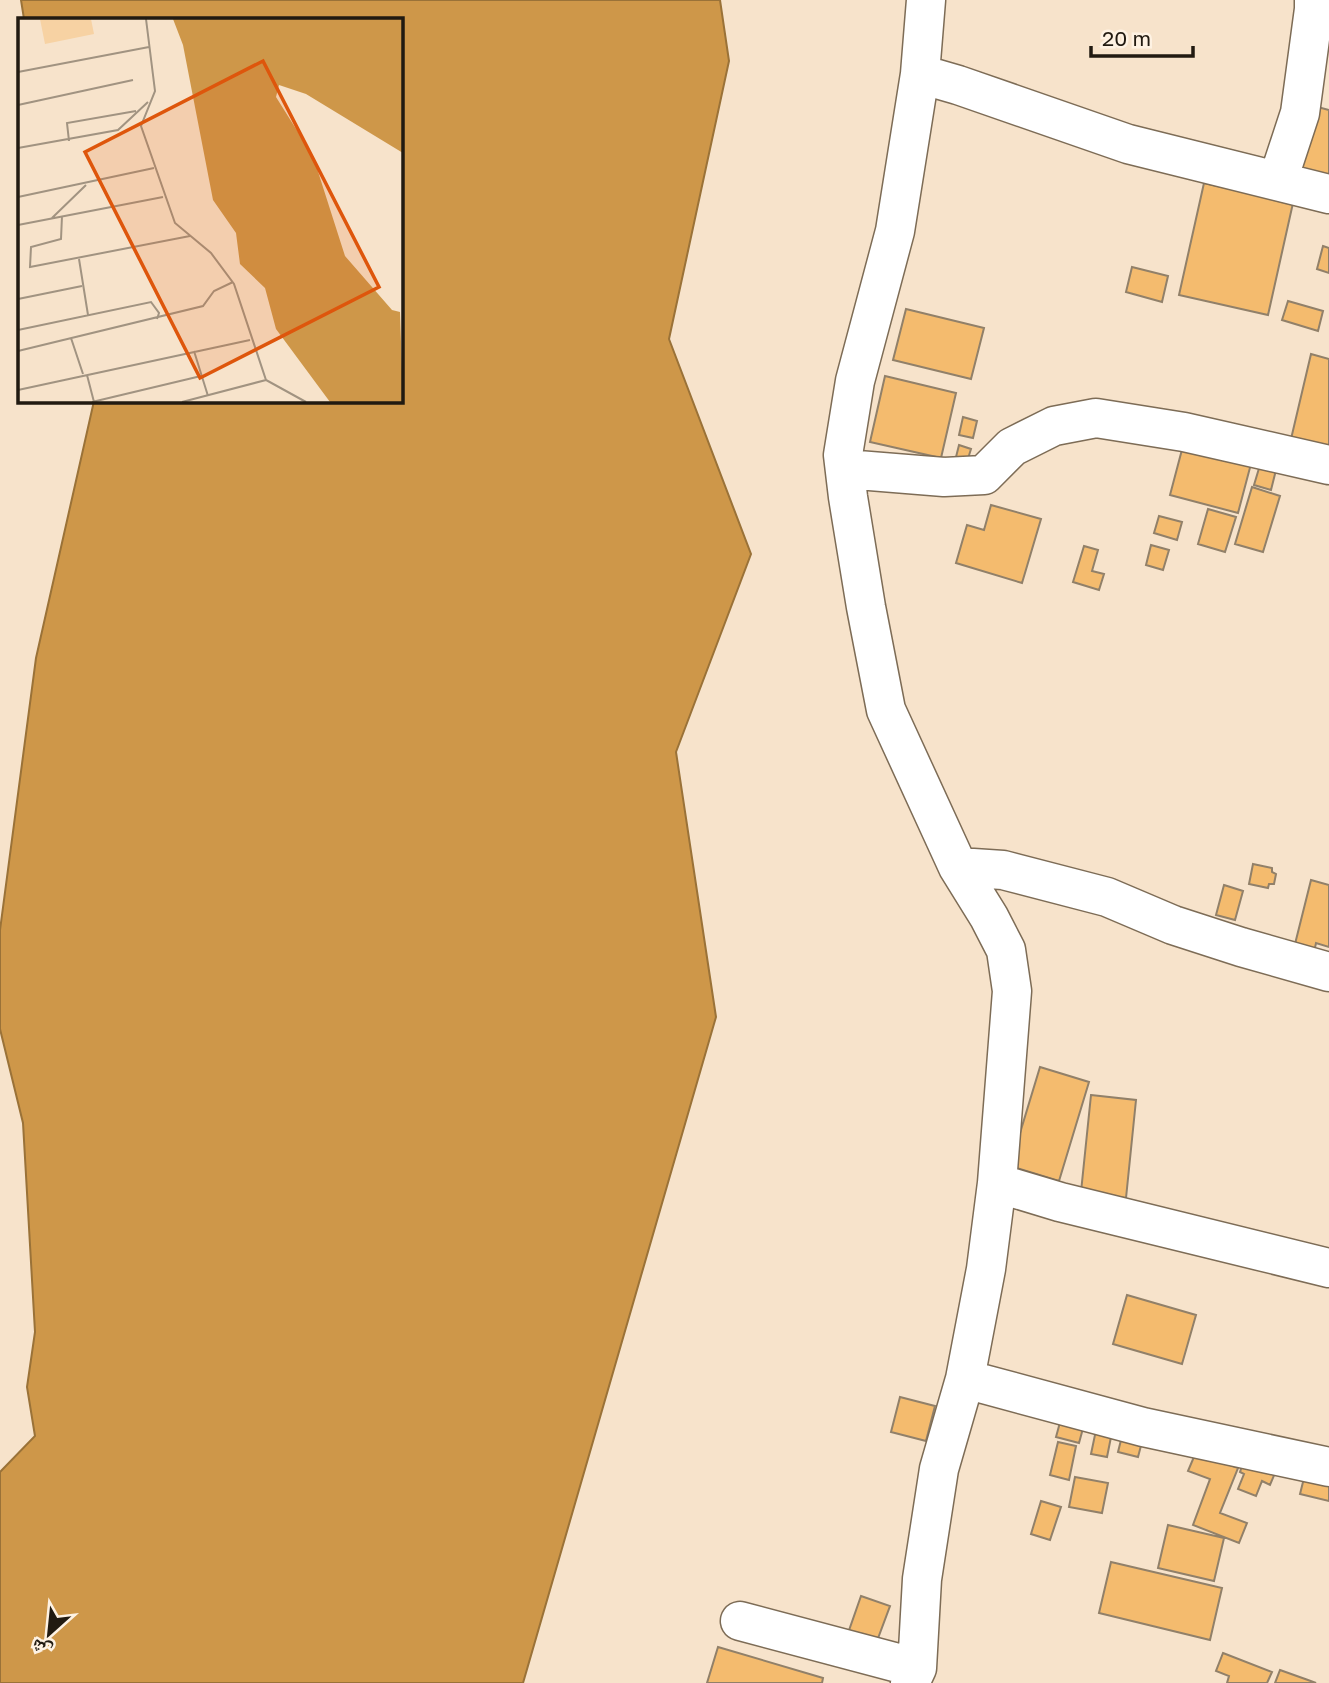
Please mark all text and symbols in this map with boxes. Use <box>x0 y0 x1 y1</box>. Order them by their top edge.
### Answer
scale bar <box>1091 14 1192 58</box>
inset map <box>18 18 402 402</box>
text: 20 m <box>1102 25 1151 51</box>
north arrow <box>14 1599 84 1669</box>
text: ش <box>27 1634 56 1664</box>

